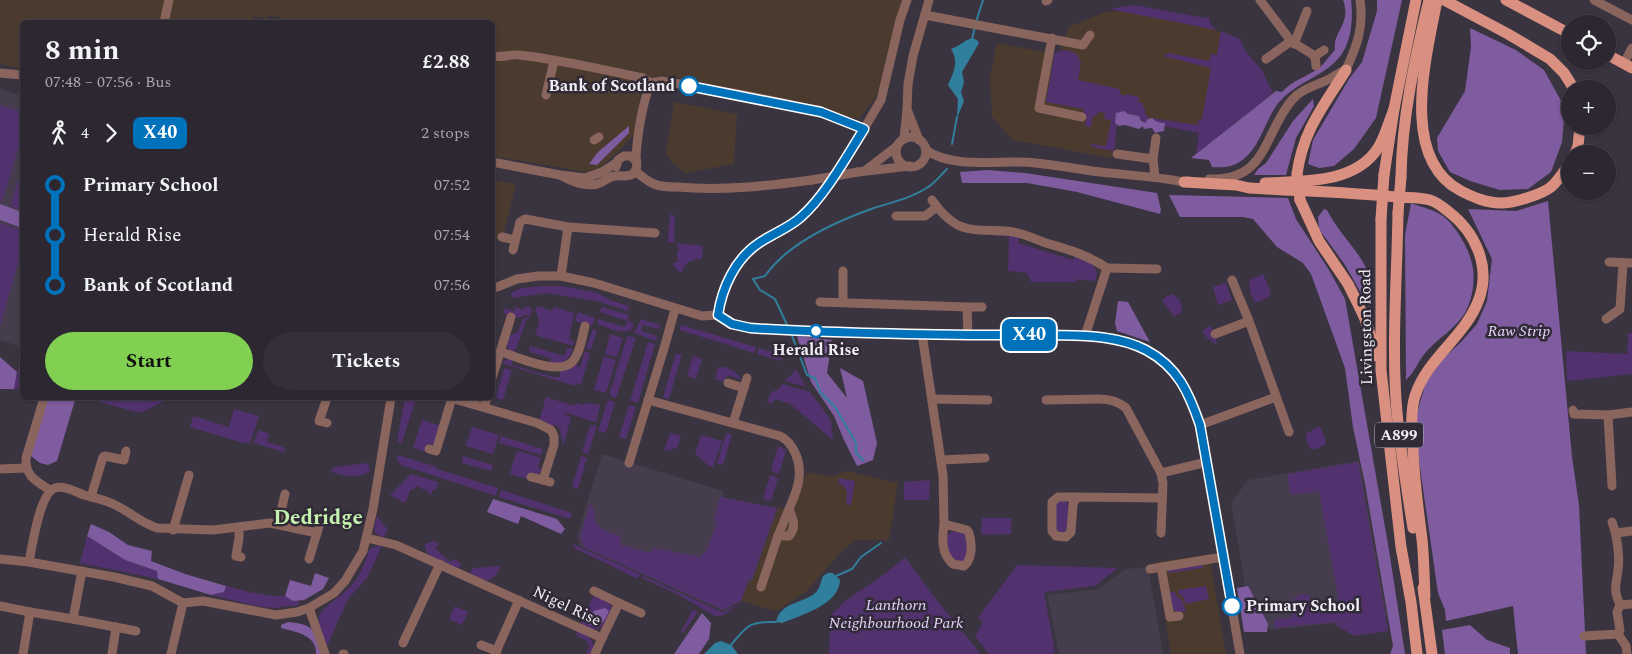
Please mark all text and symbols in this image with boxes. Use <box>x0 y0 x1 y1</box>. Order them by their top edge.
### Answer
map controls <box>1561 15 1616 200</box>
button: locate <box>1561 15 1616 70</box>
text: 8 min <box>45 29 120 72</box>
text: £2.88 <box>422 48 470 77</box>
text: 07:48 – 07:56 · Bus <box>45 70 171 94</box>
place label: Bank of Scotland <box>549 74 675 98</box>
marker: Bank of Scotland <box>679 76 699 96</box>
button: + <box>1561 80 1616 135</box>
icon: walk <box>45 119 73 147</box>
icon: forward <box>97 119 125 147</box>
text: X40 <box>143 119 177 146</box>
text: 4 <box>81 121 89 145</box>
text: 2 stops <box>421 121 470 145</box>
button: − <box>1561 145 1616 200</box>
text: Primary School <box>83 171 219 200</box>
text: 07:52 <box>434 173 470 197</box>
text: Herald Rise <box>83 221 181 250</box>
text: 07:54 <box>434 223 470 247</box>
street label: Livingston Road <box>1353 269 1379 385</box>
text: Bank of Scotland <box>83 271 233 300</box>
text: 07:56 <box>434 273 470 297</box>
line badge: X40 <box>1000 319 1058 351</box>
park label: Raw Strip <box>1488 319 1551 343</box>
text: X40 <box>1012 321 1046 348</box>
marker: Herald Rise <box>809 324 823 338</box>
button: Start <box>45 332 253 390</box>
button: Tickets <box>263 332 470 390</box>
place label: Herald Rise <box>773 338 859 362</box>
road number: A899 <box>1375 422 1423 448</box>
district label: Dedridge <box>273 502 363 534</box>
street label: Nigel Rise <box>529 580 605 632</box>
park label: Lanthorn Neighbourhood Park <box>829 593 964 635</box>
place label: Primary School <box>1246 594 1360 618</box>
marker: Primary School <box>1222 596 1242 616</box>

